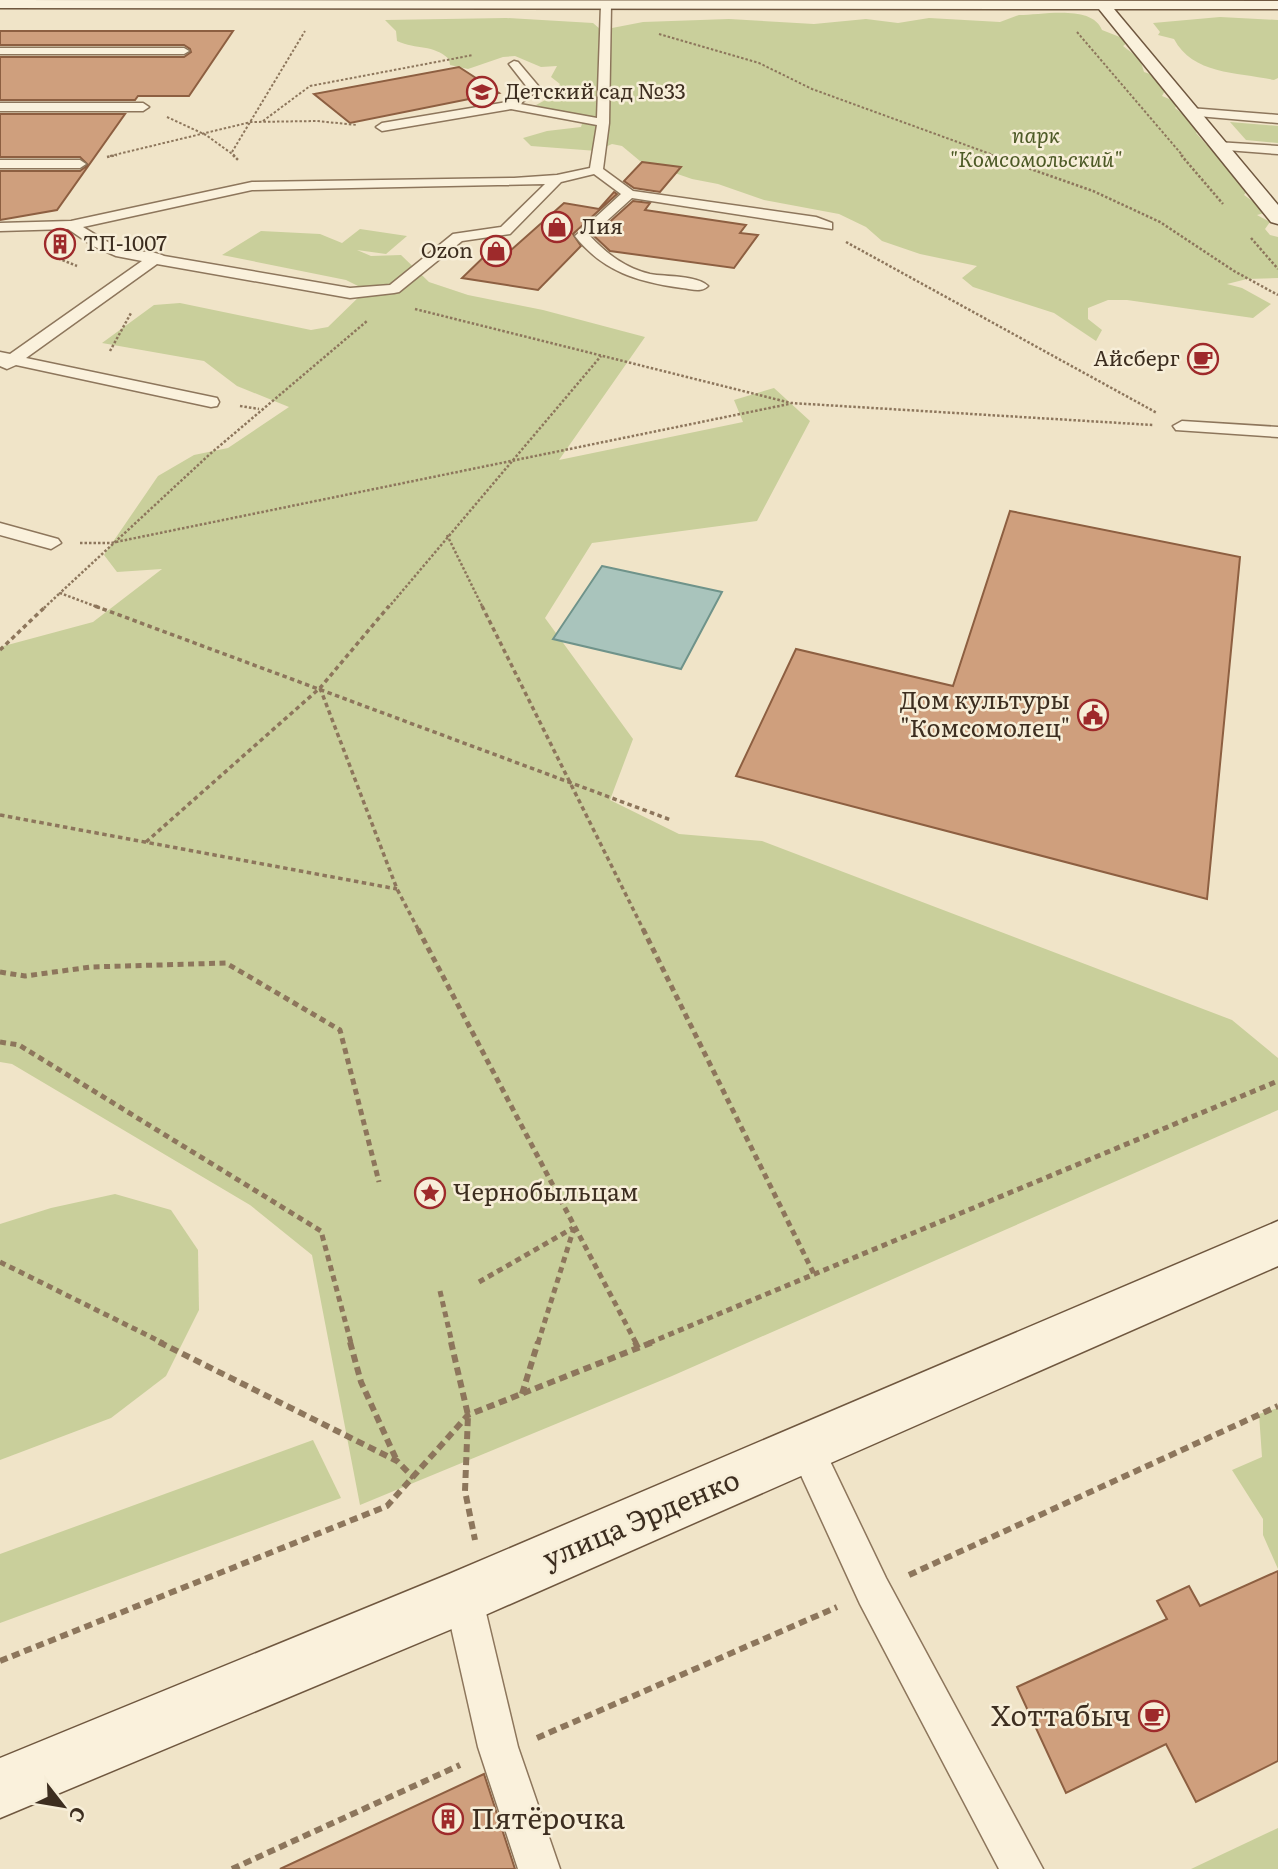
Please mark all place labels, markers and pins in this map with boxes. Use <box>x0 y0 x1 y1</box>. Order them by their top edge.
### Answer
place label: Детский сад №33 <box>505 74 686 105</box>
school or university icon: Детский сад №33 <box>465 75 499 109</box>
place label: Лия <box>580 209 623 240</box>
shop icon: Лия <box>540 210 574 244</box>
place label: ТП-1007 <box>83 226 167 257</box>
building icon: ТП-1007 <box>43 227 77 261</box>
place label: Ozon <box>421 233 473 264</box>
shop icon: Ozon <box>479 234 513 268</box>
place label: Айсберг <box>1093 341 1180 372</box>
cafe icon: Айсберг <box>1186 342 1220 376</box>
place label: Дом культуры "Комсомолец" <box>900 681 1070 744</box>
public building icon: Дом культуры "Комсомолец" <box>1076 698 1110 732</box>
place label: Чернобыльцам <box>453 1173 638 1208</box>
place icon: Чернобыльцам <box>413 1176 447 1210</box>
place label: Хоттабыч <box>991 1693 1131 1735</box>
cafe icon: Хоттабыч <box>1137 1699 1171 1733</box>
place label: Пятёрочка <box>471 1796 625 1838</box>
building icon: Пятёрочка <box>431 1802 465 1836</box>

